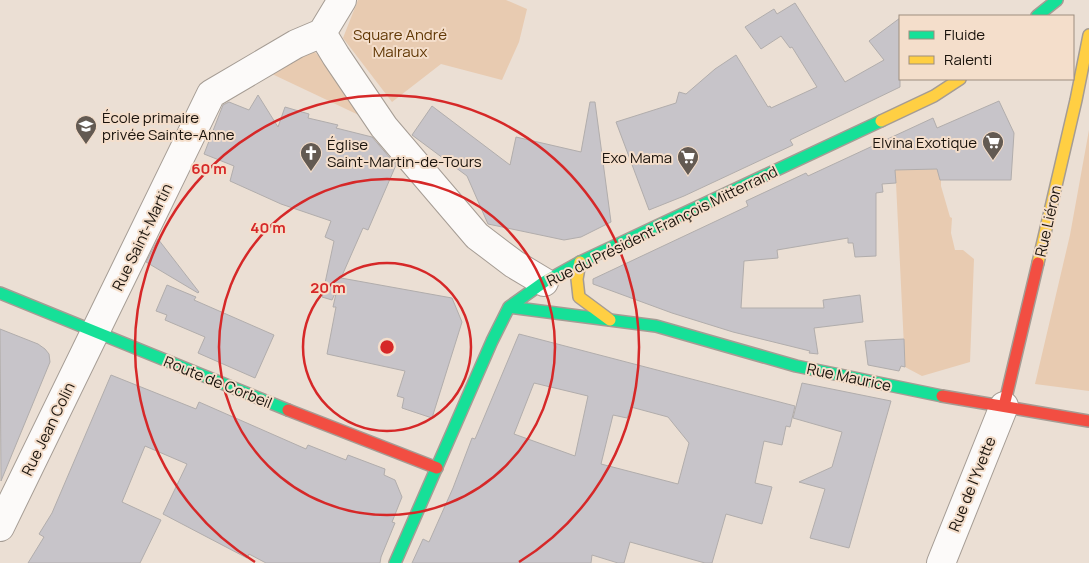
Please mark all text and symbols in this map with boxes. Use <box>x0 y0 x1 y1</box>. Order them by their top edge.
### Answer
legend <box>899 15 1074 80</box>
park label: Square André Malraux <box>353 24 447 62</box>
text: Fluide <box>944 24 985 45</box>
text: Ralenti <box>944 49 992 70</box>
place label: École primaire privée Sainte-Anne <box>102 107 235 145</box>
school or university icon: École primaire privée Sainte-Anne <box>74 114 98 145</box>
supermarket icon: Elvina Exotique <box>981 130 1005 161</box>
place label: Elvina Exotique <box>872 132 977 153</box>
place label: Église Saint-Martin-de-Tours <box>327 134 482 172</box>
church icon: Église Saint-Martin-de-Tours <box>299 141 323 172</box>
supermarket icon: Exo Mama <box>676 145 700 176</box>
place label: Exo Mama <box>602 147 672 168</box>
text: 60 m <box>191 158 227 179</box>
street label: Rue du Président François Mitterrand <box>543 161 781 291</box>
street label: Rue Saint-Martin <box>107 180 177 294</box>
street label: Rue Liéron <box>1030 183 1066 259</box>
text: 40 m <box>250 217 286 238</box>
text: 20 m <box>310 277 346 298</box>
centre of rings <box>378 338 396 356</box>
street label: Route de Corbeil <box>161 351 275 413</box>
street label: Rue Maurice <box>805 358 893 396</box>
street label: Rue Jean Colin <box>16 379 80 479</box>
street label: Rue de l'Yvette <box>943 433 1001 535</box>

